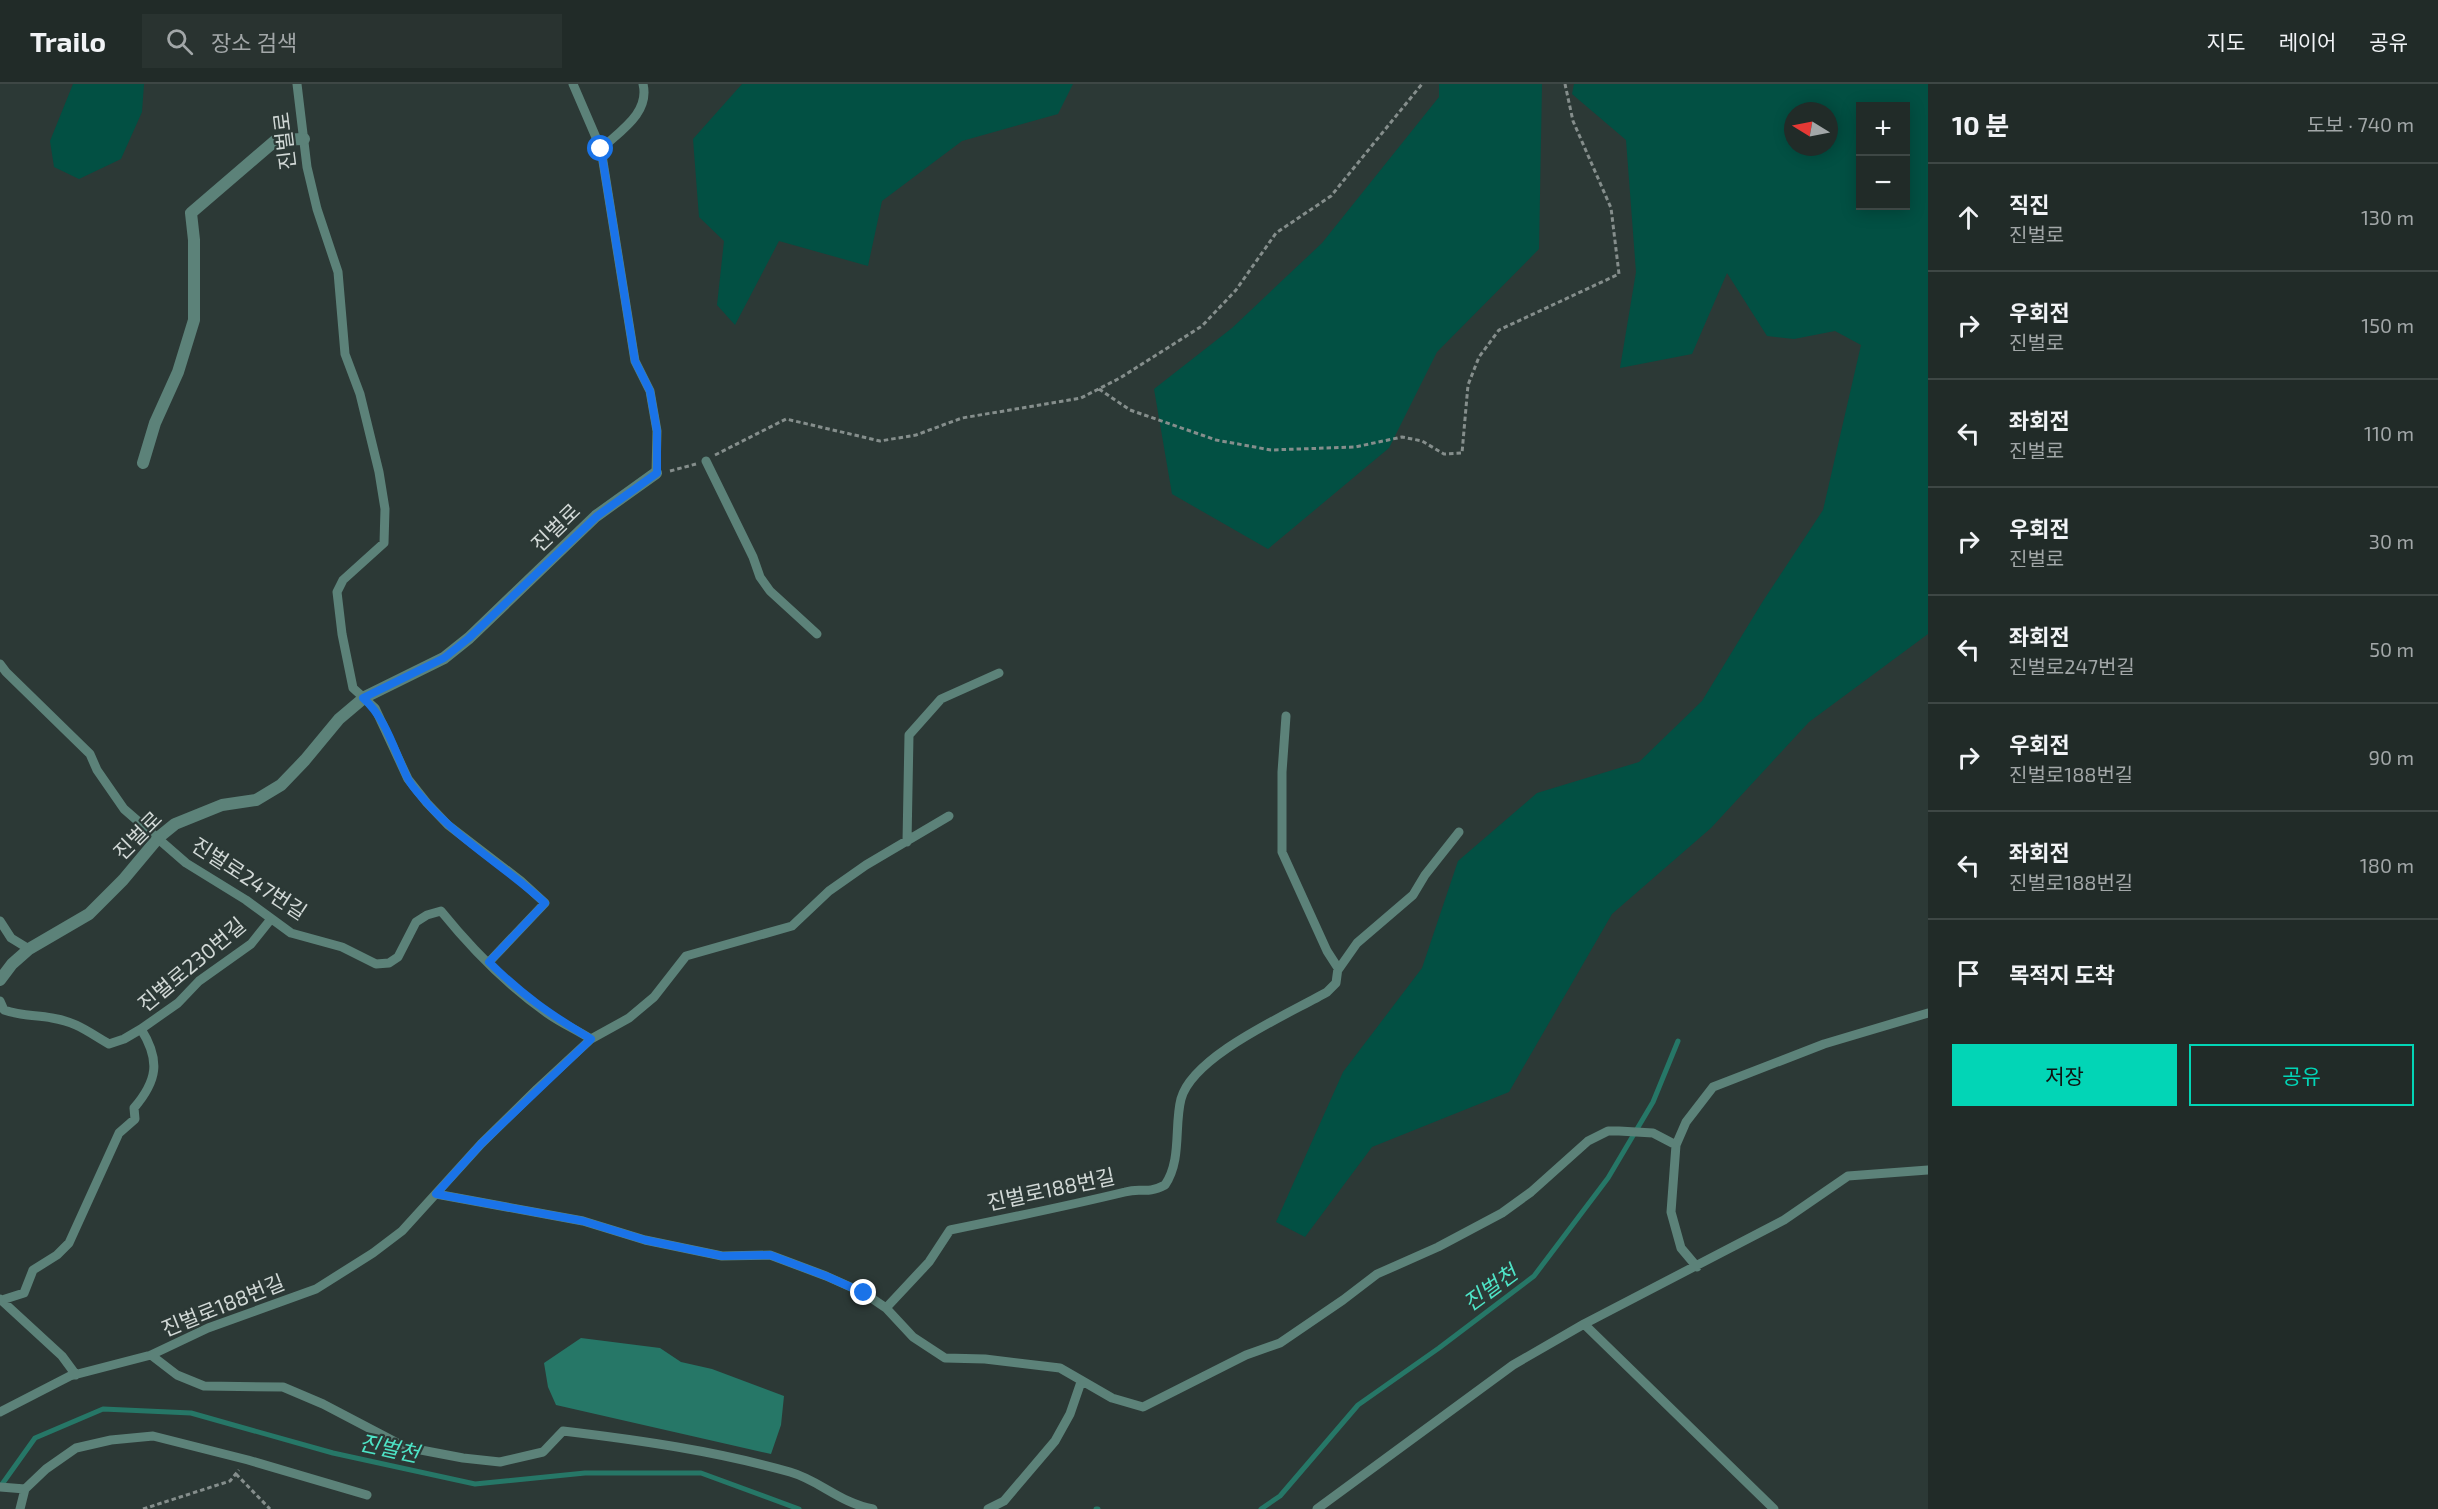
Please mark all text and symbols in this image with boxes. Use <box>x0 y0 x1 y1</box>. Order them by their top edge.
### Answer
search box <box>142 14 562 68</box>
text: Trailo <box>30 24 106 58</box>
icon: search <box>163 25 196 58</box>
text: 장소 검색 <box>211 29 297 55</box>
text: 지도 <box>2207 29 2245 54</box>
text: 레이어 <box>2278 29 2336 54</box>
text: 공유 <box>2369 29 2408 54</box>
north arrow <box>1784 102 1838 156</box>
map controls <box>1856 102 1910 210</box>
button: + <box>1856 102 1910 156</box>
text: 10 분 <box>1952 109 2009 140</box>
street label: 진벌로 <box>268 111 299 171</box>
text: 도보 · 740 m <box>2307 112 2414 136</box>
route start <box>587 135 613 161</box>
button: − <box>1856 156 1910 210</box>
text: 직진 <box>2009 191 2049 217</box>
icon: ahead <box>1952 201 1985 234</box>
text: 130 m <box>2361 205 2414 229</box>
text: 진벌로 <box>2009 222 2064 246</box>
text: 우회전 <box>2009 299 2070 325</box>
icon: right <box>1952 309 1985 342</box>
text: 150 m <box>2361 313 2414 337</box>
text: 진벌로 <box>2009 330 2064 354</box>
text: 좌회전 <box>2009 407 2070 433</box>
icon: left <box>1952 417 1985 450</box>
text: 110 m <box>2364 421 2414 445</box>
text: 진벌로 <box>2009 438 2064 462</box>
street label: 진벌로 <box>525 498 584 556</box>
text: 우회전 <box>2009 515 2070 541</box>
icon: right <box>1952 525 1985 558</box>
text: 30 m <box>2369 529 2414 553</box>
text: 진벌로 <box>2009 546 2064 570</box>
text: 좌회전 <box>2009 623 2070 649</box>
icon: left <box>1952 633 1985 666</box>
text: 50 m <box>2369 637 2414 661</box>
text: 진벌로247번길 <box>2009 654 2135 678</box>
text: 우회전 <box>2009 731 2070 757</box>
icon: right <box>1952 741 1985 774</box>
text: 90 m <box>2369 745 2414 769</box>
text: 진벌로188번길 <box>2009 762 2133 786</box>
street label: 진벌로 <box>108 806 166 864</box>
street label: 진벌로247번길 <box>188 831 312 924</box>
text: 좌회전 <box>2009 839 2070 865</box>
icon: left <box>1952 849 1985 882</box>
text: 180 m <box>2360 853 2414 877</box>
text: 진벌로188번길 <box>2009 870 2133 894</box>
street label: 진벌로230번길 <box>132 912 250 1016</box>
icon: arrive <box>1952 957 1985 990</box>
text: 목적지 도착 <box>2009 961 2115 987</box>
button: 저장 <box>1952 1044 2177 1106</box>
button: 공유 <box>2189 1044 2414 1106</box>
street label: 진벌로188번길 <box>984 1163 1117 1214</box>
water label: 진벌천 <box>1457 1257 1524 1316</box>
street label: 진벌로188번길 <box>157 1269 288 1341</box>
route end <box>850 1279 876 1305</box>
water label: 진벌천 <box>357 1428 424 1467</box>

